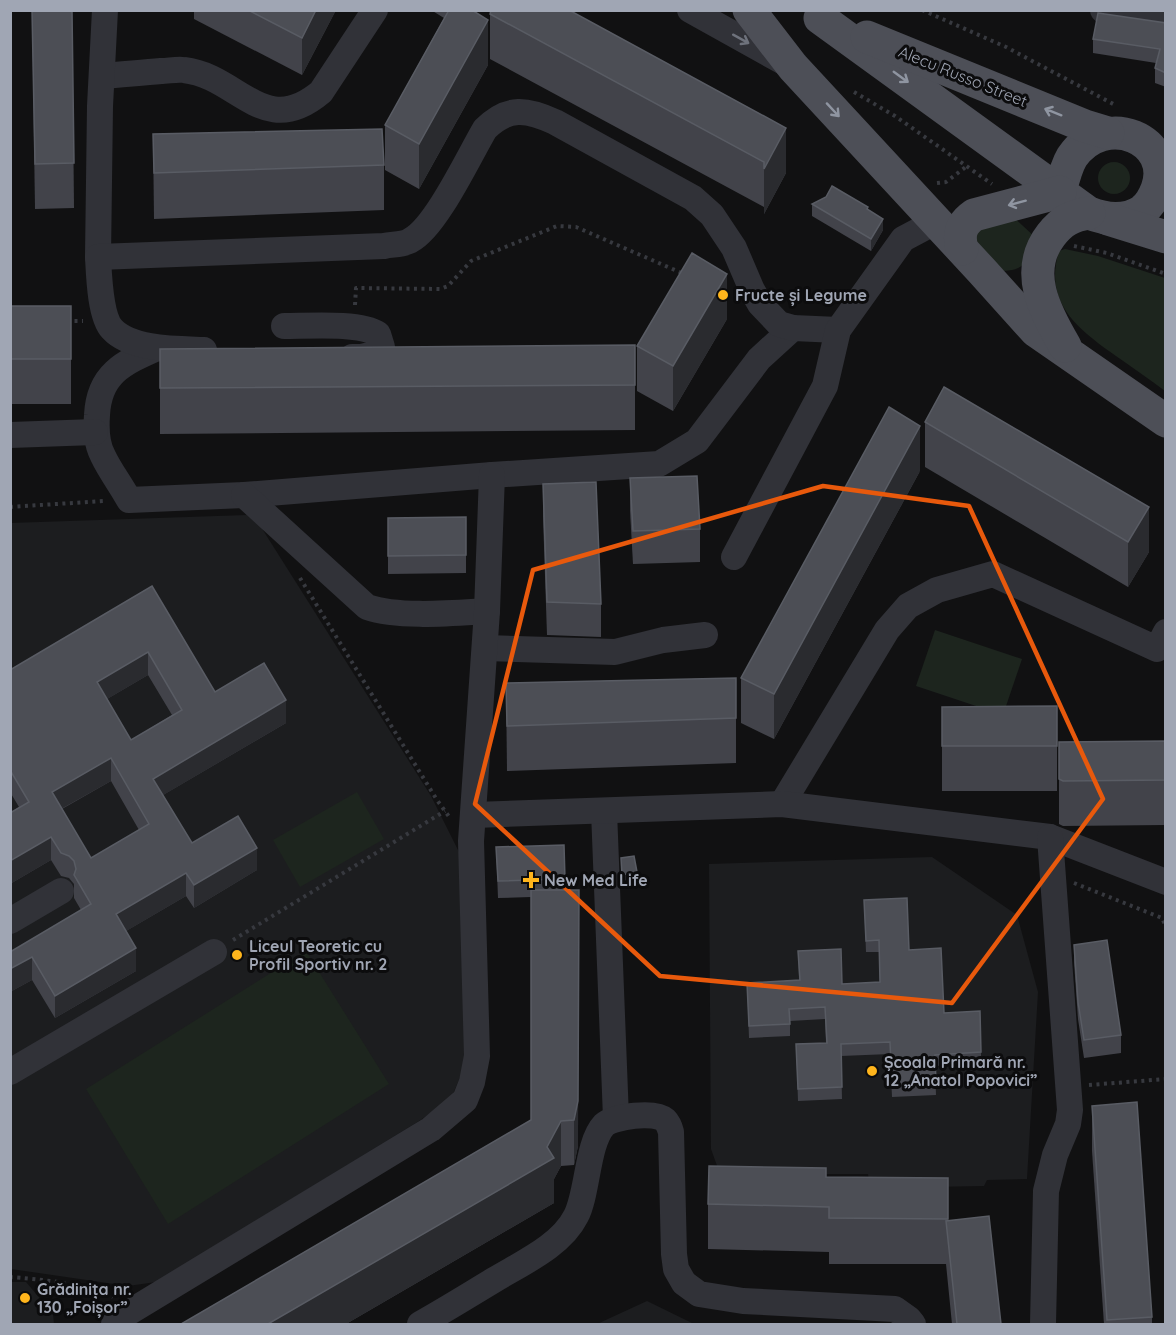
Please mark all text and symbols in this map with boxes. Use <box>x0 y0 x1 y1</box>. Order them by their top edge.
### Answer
one-way arrow <box>732 33 749 45</box>
street label: Alecu Russo Street <box>896 41 1030 111</box>
one-way arrow <box>893 70 909 83</box>
one-way arrow <box>826 103 840 118</box>
one-way arrow <box>1044 106 1063 117</box>
one-way arrow <box>1008 198 1027 209</box>
place label: Fructe și Legume <box>735 285 867 306</box>
marker: Fructe și Legume <box>716 288 730 302</box>
place label: New Med Life <box>544 870 648 890</box>
marker: New Med Life <box>522 871 540 889</box>
place label: Liceul Teoretic cu Profil Sportiv nr. 2 <box>249 936 387 974</box>
marker: Liceul Teoretic cu Profil Sportiv nr. 2 <box>230 948 244 962</box>
place label: Școala Primară nr. 12 „Anatol Popovici” <box>884 1052 1037 1090</box>
marker: Școala Primară nr. 12 „Anatol Popovici” <box>865 1064 879 1078</box>
place label: Grădinița nr. 130 „Foișor” <box>37 1279 132 1318</box>
marker: Grădinița nr. 130 „Foișor” <box>18 1291 32 1305</box>

